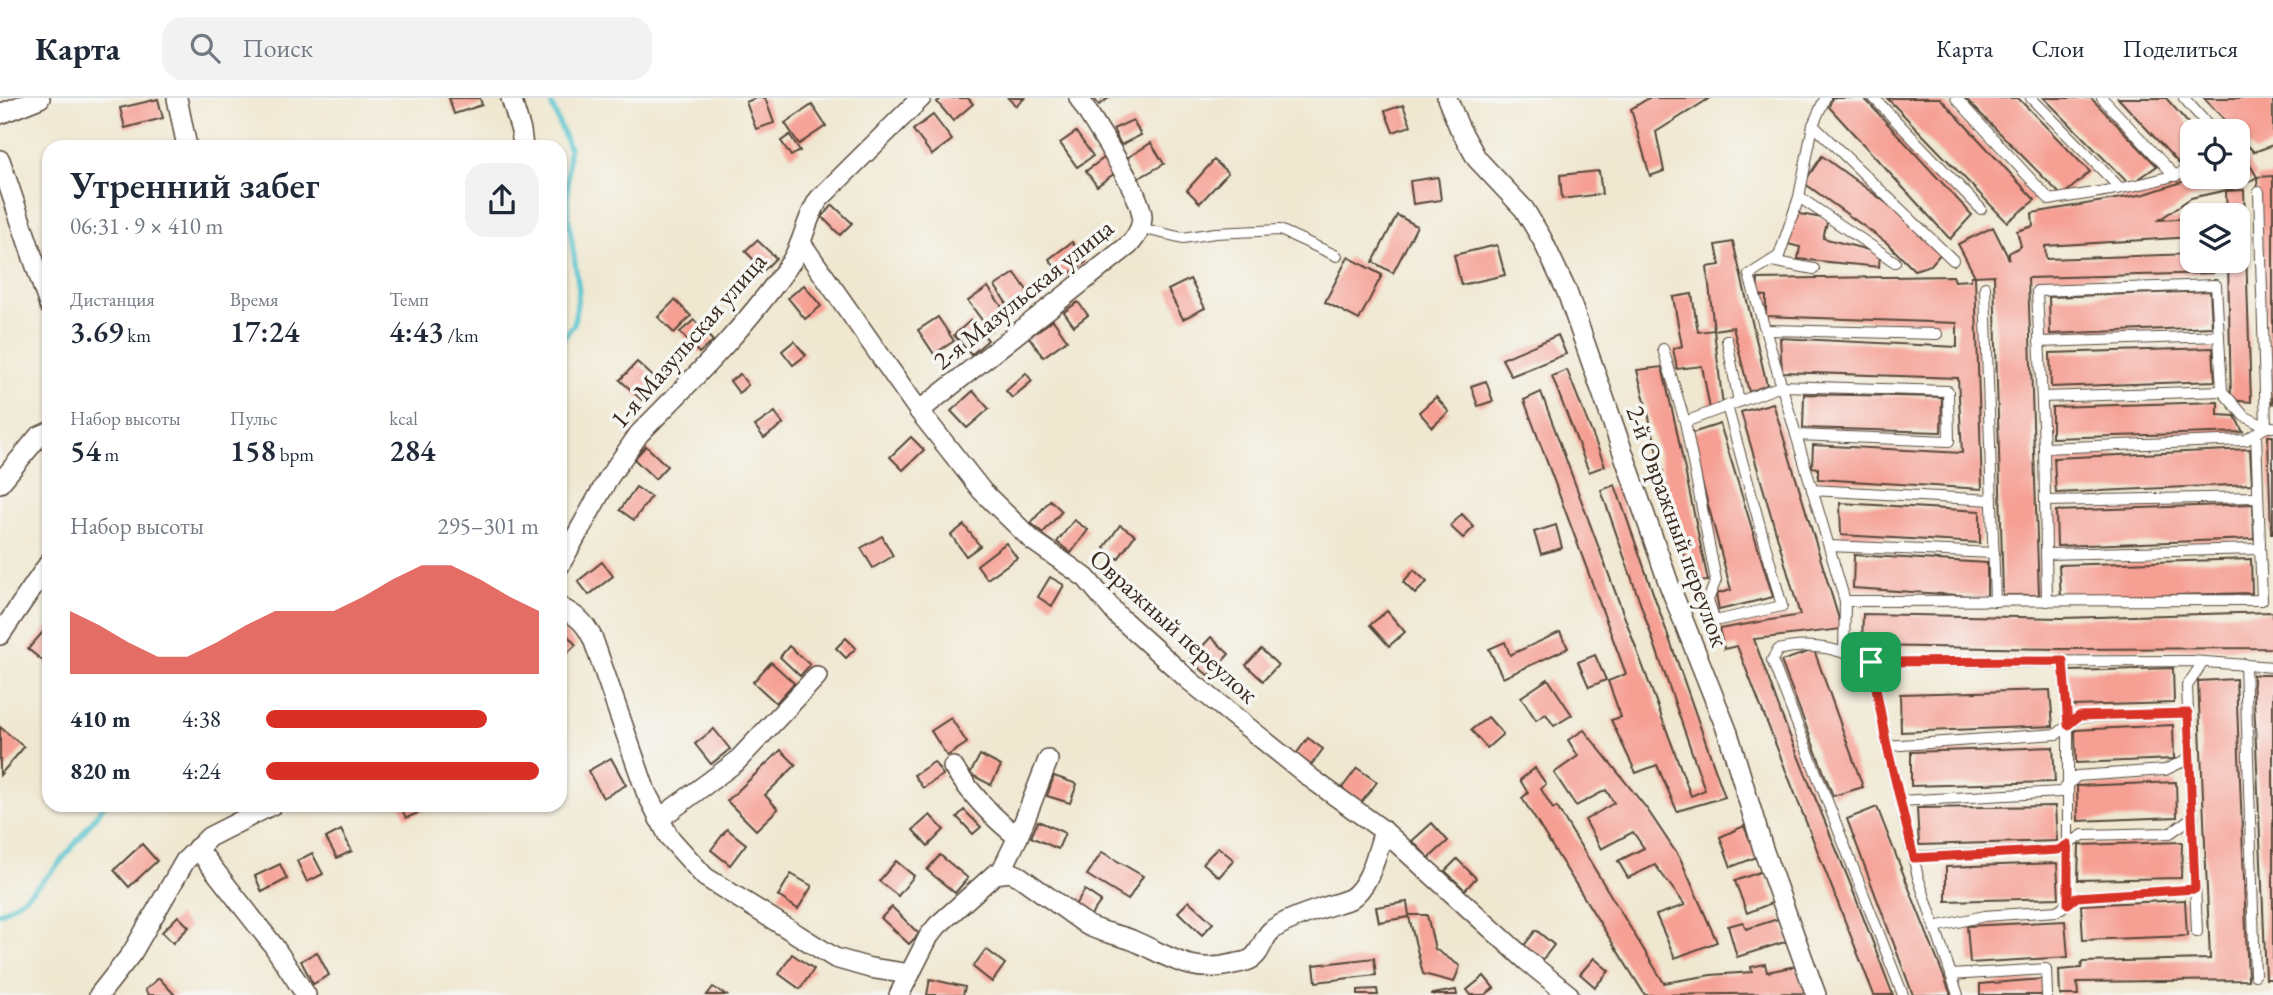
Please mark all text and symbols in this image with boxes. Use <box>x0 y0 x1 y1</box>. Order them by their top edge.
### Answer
search box <box>162 17 652 80</box>
text: Карта <box>35 27 120 70</box>
icon: search <box>186 29 224 67</box>
text: Поиск <box>242 31 313 65</box>
text: Карта <box>1936 33 1993 64</box>
text: Слои <box>2031 33 2085 64</box>
text: Поделиться <box>2123 33 2238 64</box>
map controls <box>2180 119 2250 273</box>
button: locate <box>2180 119 2250 189</box>
text: Утренний забег <box>70 160 320 209</box>
button: share <box>465 163 539 237</box>
button: layers <box>2180 203 2250 273</box>
street label: 2-я Мазульская улица <box>926 210 1121 377</box>
text: 06:31 · 9 × 410 m <box>70 211 223 241</box>
street label: 1-я Мазульская улица <box>602 244 774 435</box>
text: Дистанция <box>70 287 155 312</box>
text: Время <box>230 287 278 312</box>
text: Темп <box>389 287 429 312</box>
text: 3.69 <box>70 312 123 351</box>
text: 17:24 <box>230 312 299 351</box>
text: 4:43 <box>389 312 444 351</box>
text: km <box>123 323 151 348</box>
text: /km <box>444 323 479 348</box>
street label: 2-й Овражный переулок <box>1619 401 1738 652</box>
text: Набор высоты <box>70 406 181 431</box>
text: Пульс <box>230 406 278 431</box>
text: kcal <box>389 406 418 431</box>
text: 54 <box>70 431 101 470</box>
text: 158 <box>230 431 276 470</box>
text: 284 <box>389 431 436 470</box>
text: m <box>101 442 119 467</box>
text: bpm <box>276 442 314 467</box>
text: Набор высоты <box>70 511 204 541</box>
text: 295–301 m <box>438 511 539 541</box>
street label: Овражный переулок <box>1082 541 1266 711</box>
pin <box>1841 632 1901 692</box>
icon: arrive <box>1852 643 1890 681</box>
text: 410 m <box>70 704 131 734</box>
text: 4:38 <box>182 704 221 734</box>
text: 820 m <box>70 756 131 786</box>
text: 4:24 <box>182 756 221 786</box>

